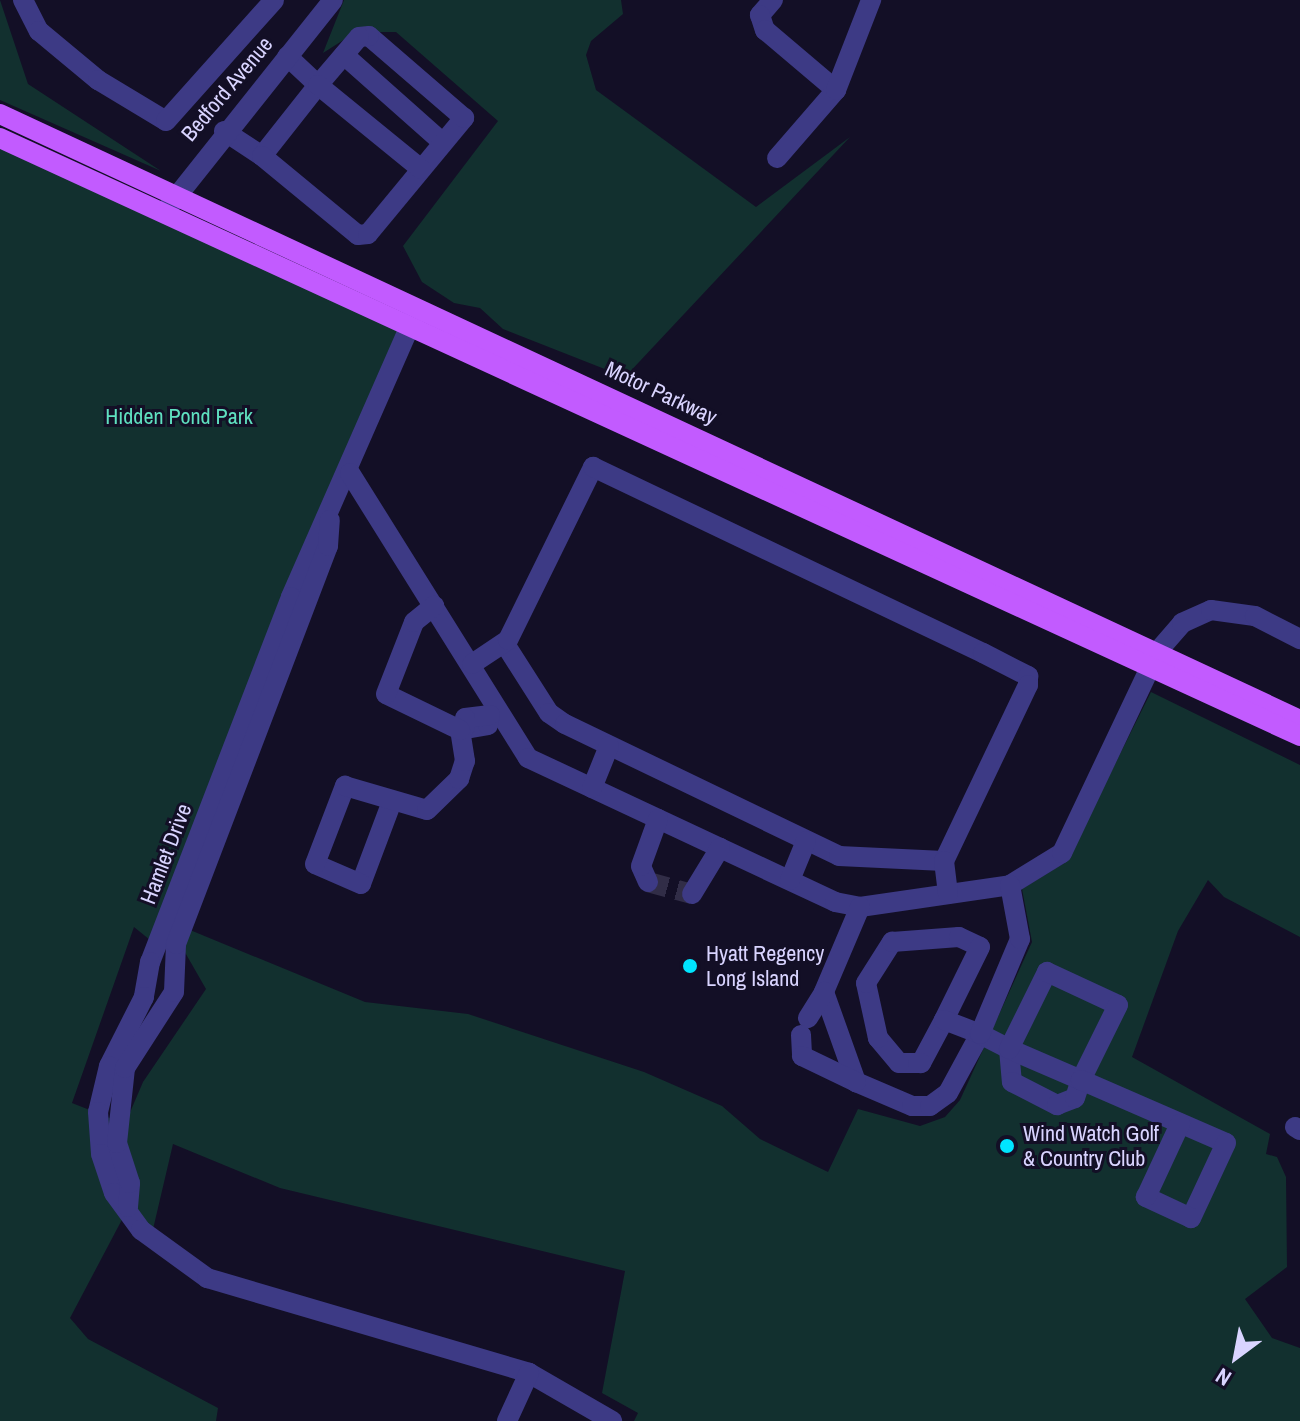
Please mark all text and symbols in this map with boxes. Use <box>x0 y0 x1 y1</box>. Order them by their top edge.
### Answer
street label: Bedford Avenue <box>175 31 279 147</box>
street label: Motor Parkway <box>601 356 721 430</box>
park label: Hidden Pond Park <box>105 404 253 430</box>
street label: Hamlet Drive <box>135 800 197 908</box>
place label: Hyatt Regency Long Island <box>706 940 824 992</box>
marker: Hyatt Regency Long Island <box>681 957 699 975</box>
place label: Wind Watch Golf & Country Club <box>1023 1120 1159 1172</box>
marker: Wind Watch Golf & Country Club <box>998 1137 1016 1155</box>
north arrow <box>1196 1317 1276 1397</box>
text: N <box>1210 1361 1237 1394</box>

